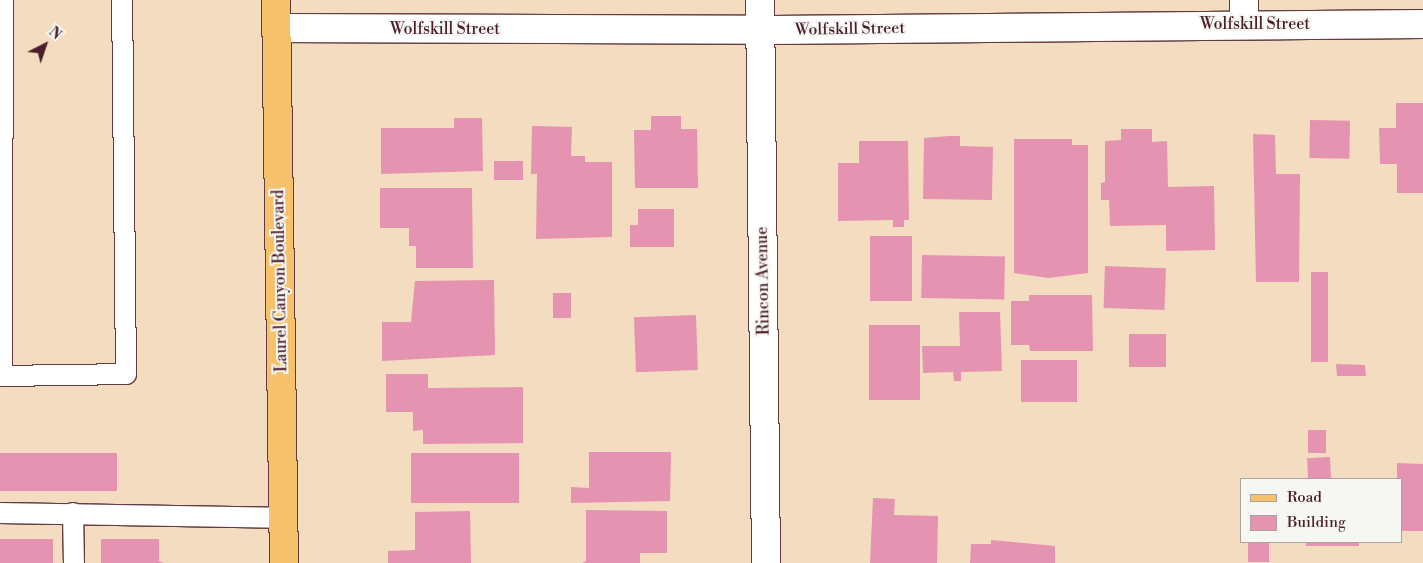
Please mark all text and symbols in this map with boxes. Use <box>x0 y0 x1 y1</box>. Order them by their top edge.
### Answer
street label: Wolfskill Street <box>1200 14 1310 34</box>
street label: Wolfskill Street <box>795 18 905 40</box>
street label: Wolfskill Street <box>390 19 500 39</box>
north arrow <box>20 20 70 70</box>
text: N <box>45 23 65 44</box>
street label: Laurel Canyon Boulevard <box>269 190 291 372</box>
street label: Rincon Avenue <box>752 227 774 335</box>
legend <box>1240 478 1403 543</box>
text: Road <box>1287 488 1322 507</box>
text: Building <box>1287 513 1346 532</box>

